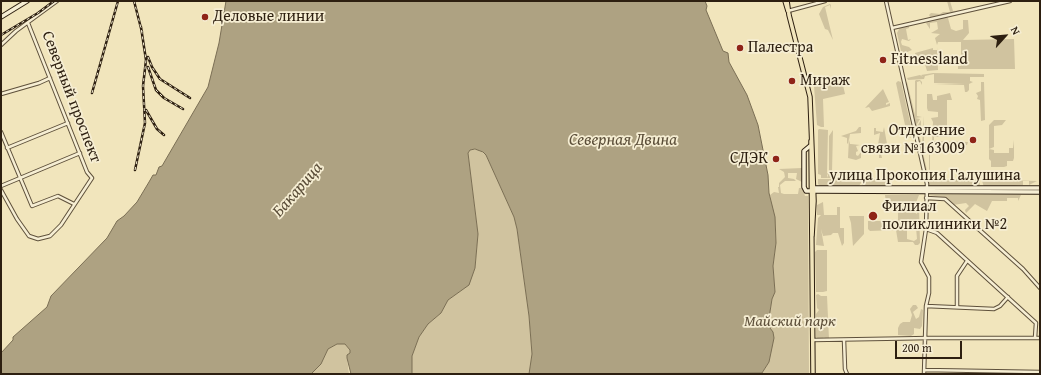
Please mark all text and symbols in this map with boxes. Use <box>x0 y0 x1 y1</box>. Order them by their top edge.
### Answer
place label: Деловые линии <box>213 7 324 27</box>
marker: Деловые линии <box>200 12 210 22</box>
north arrow <box>985 16 1025 56</box>
text: N <box>1007 24 1024 37</box>
street label: Северный проспект <box>37 29 105 165</box>
place label: Палестра <box>748 38 813 58</box>
marker: Палестра <box>735 43 745 53</box>
place label: Fitnessland <box>891 50 968 70</box>
marker: Fitnessland <box>878 55 888 65</box>
place label: Мираж <box>800 71 850 91</box>
marker: Мираж <box>787 76 797 86</box>
place label: Отделение связи №163009 <box>861 121 965 159</box>
water label: Северная Двина <box>569 131 677 151</box>
marker: Отделение связи №163009 <box>968 135 978 145</box>
place label: СДЭК <box>730 149 768 169</box>
marker: СДЭК <box>771 154 781 164</box>
water label: Бакарица <box>269 158 327 222</box>
street label: улица Прокопия Галушина <box>829 166 1021 186</box>
place label: Филиал поликлиники №2 <box>882 197 1007 235</box>
marker: Филиал поликлиники №2 <box>867 210 879 222</box>
park label: Майский парк <box>744 312 836 332</box>
scale bar <box>897 333 964 359</box>
text: 200 m <box>902 339 932 356</box>

